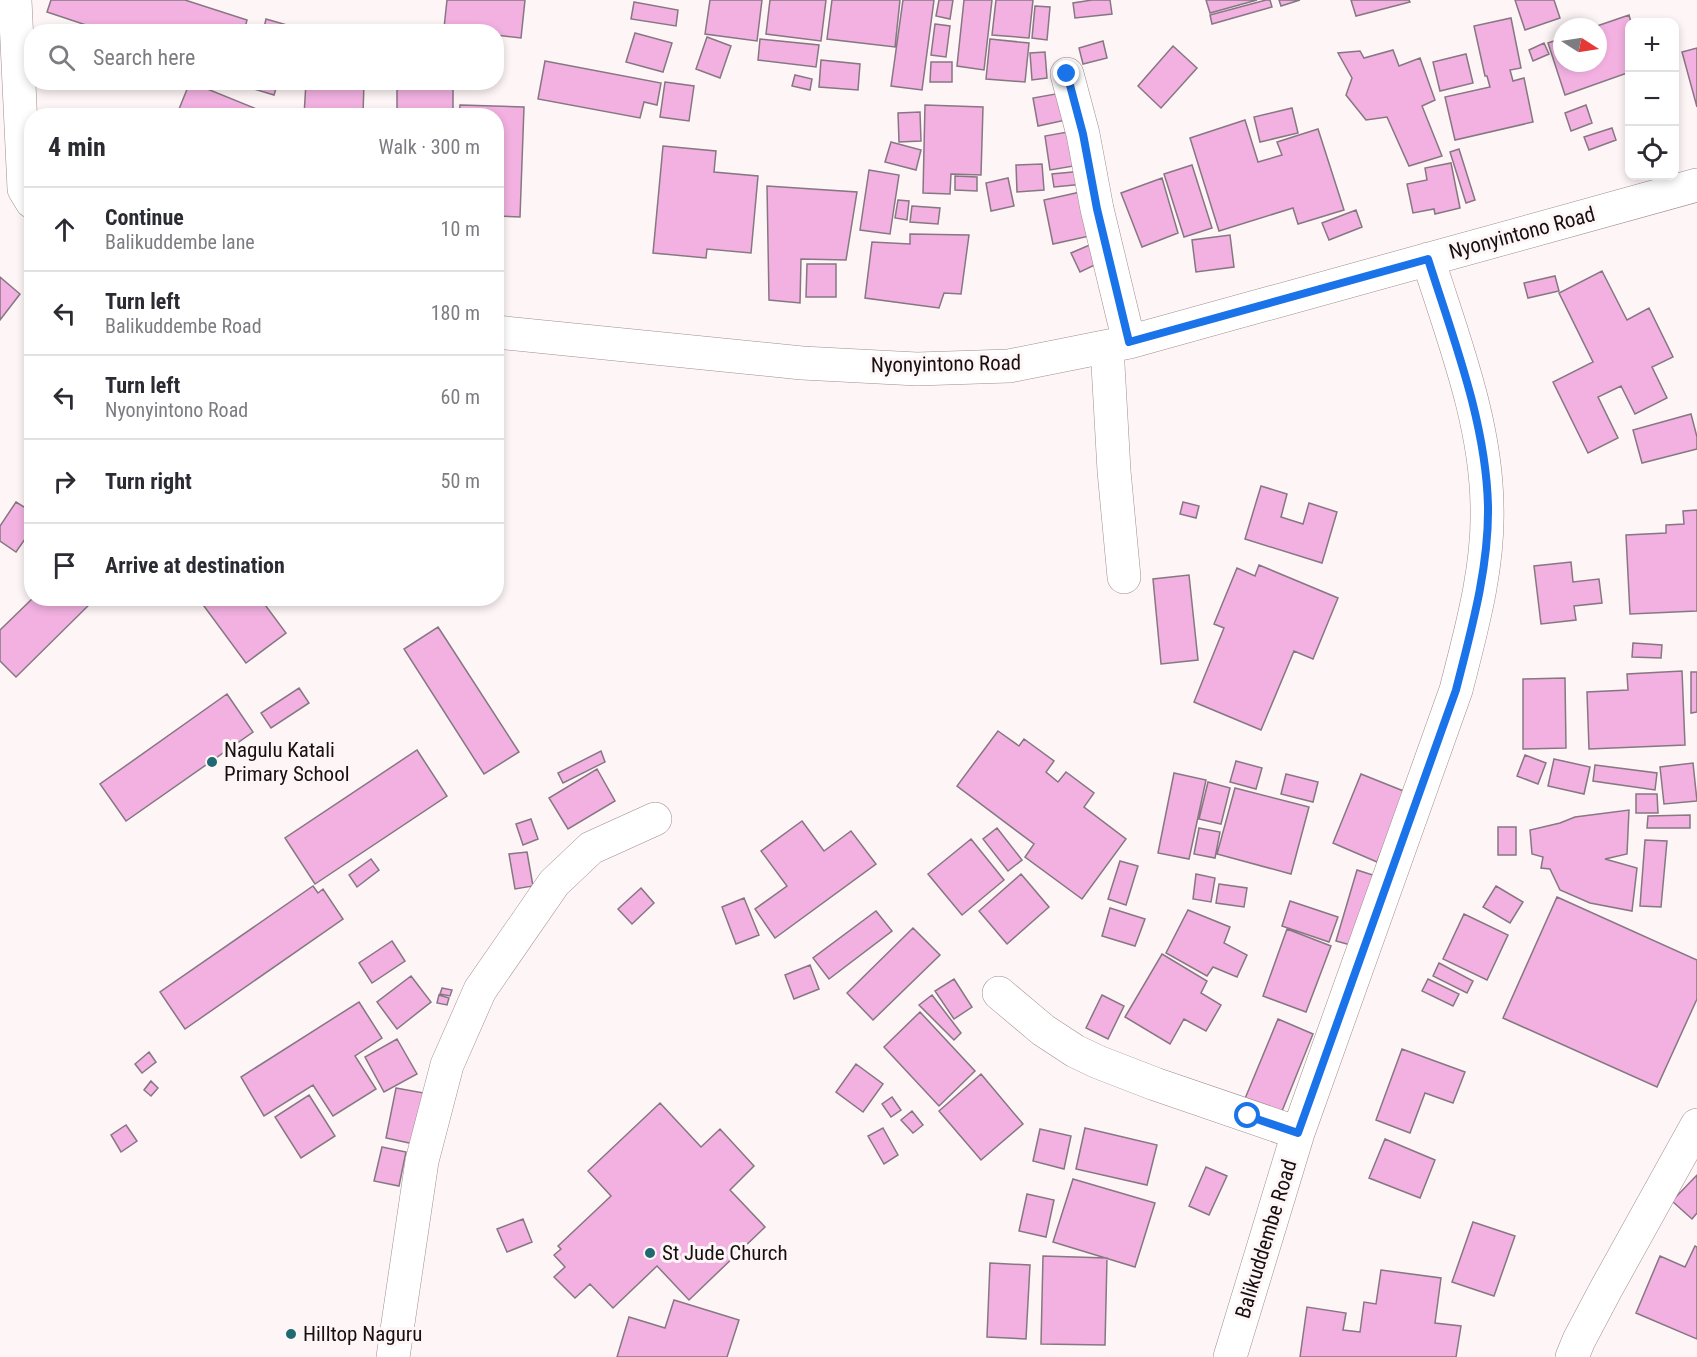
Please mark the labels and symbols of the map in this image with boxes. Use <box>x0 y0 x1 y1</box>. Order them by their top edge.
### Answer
north arrow <box>1553 18 1607 72</box>
route end <box>1053 60 1079 86</box>
street label: Nyonyintono Road <box>1446 202 1598 264</box>
street label: Nyonyintono Road <box>871 351 1021 377</box>
place label: Nagulu Katali Primary School <box>224 738 350 786</box>
marker: Nagulu Katali Primary School <box>205 755 219 769</box>
route start <box>1234 1102 1260 1128</box>
street label: Balikuddembe Road <box>1230 1157 1302 1321</box>
place label: St Jude Church <box>662 1241 788 1265</box>
marker: St Jude Church <box>643 1246 657 1260</box>
place label: Hilltop Naguru <box>303 1322 422 1346</box>
marker: Hilltop Naguru <box>284 1327 298 1341</box>

